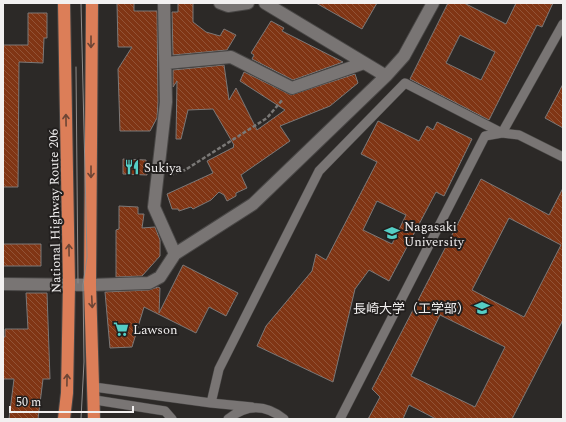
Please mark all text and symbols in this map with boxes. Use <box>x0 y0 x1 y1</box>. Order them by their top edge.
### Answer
one-way arrow <box>87 35 95 48</box>
one-way arrow <box>63 114 70 127</box>
street label: National Highway Route 206 <box>44 128 66 293</box>
restaurant icon: Sukiya <box>123 158 141 176</box>
place label: Sukiya <box>144 158 182 178</box>
one-way arrow <box>87 165 95 178</box>
place label: Nagasaki University <box>404 217 465 252</box>
school or university icon: Nagasaki University <box>383 224 401 242</box>
one-way arrow <box>65 244 73 257</box>
one-way arrow <box>88 295 95 308</box>
place label: 長崎大学（工学部） <box>353 299 470 319</box>
school or university icon: 長崎大学（工学部） <box>473 299 491 317</box>
supermarket icon: Lawson <box>112 320 130 338</box>
place label: Lawson <box>133 320 178 340</box>
one-way arrow <box>63 374 71 387</box>
scale bar <box>10 388 133 414</box>
text: 50 m <box>16 393 41 412</box>

